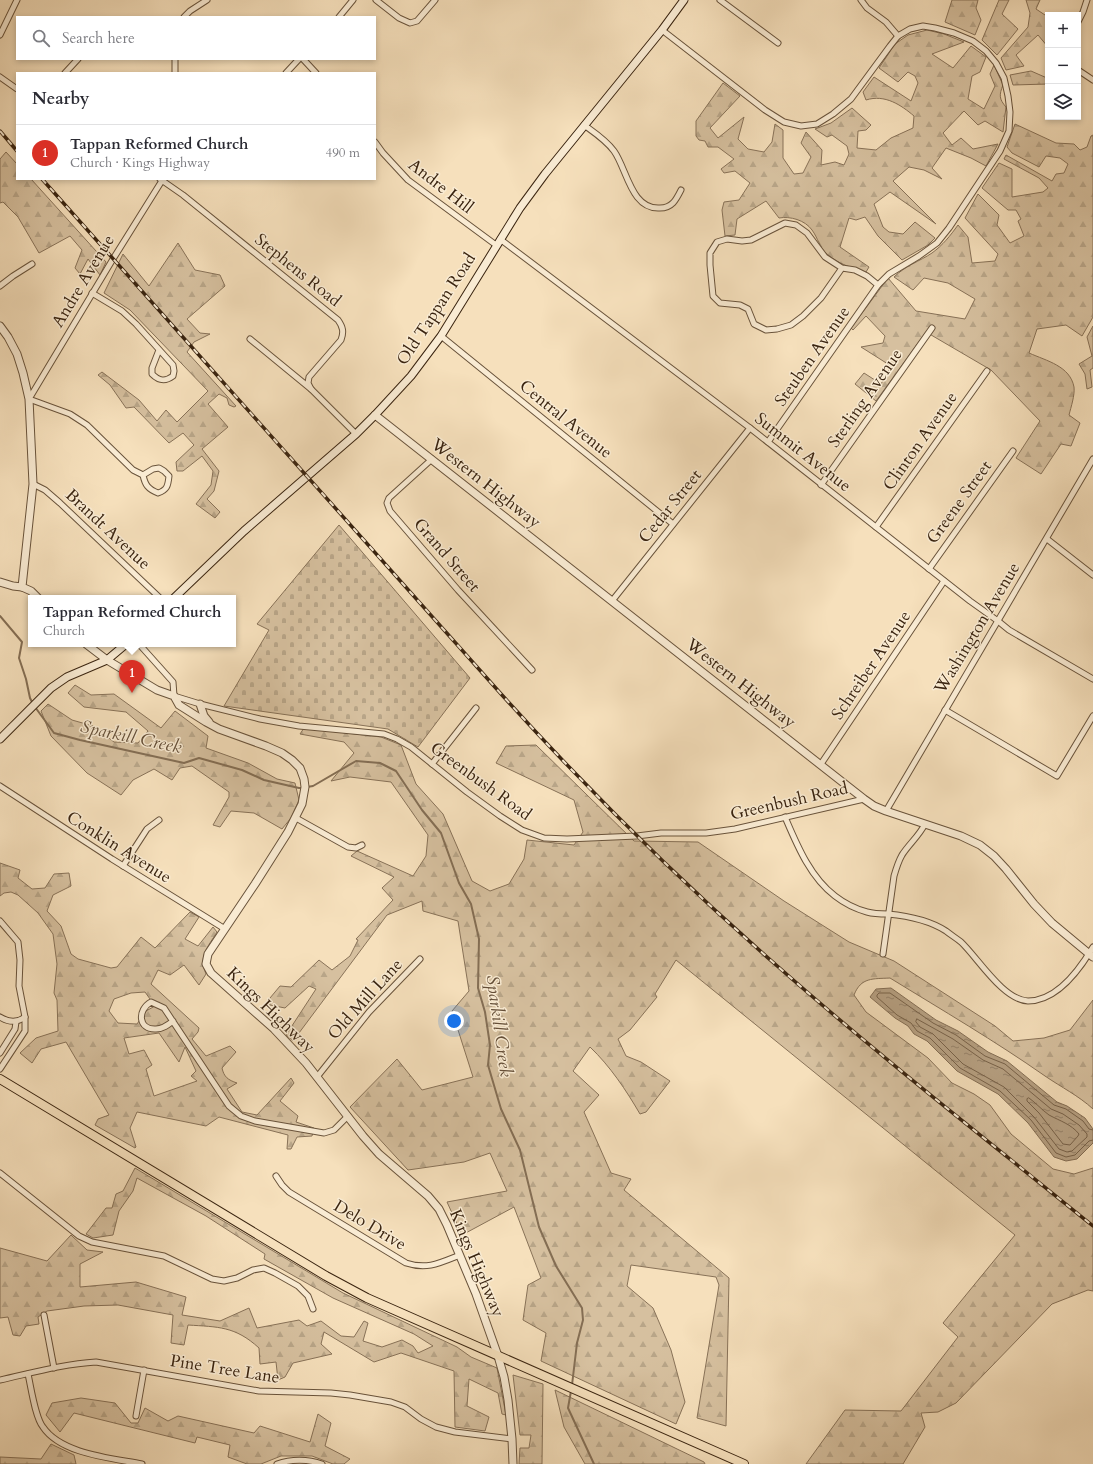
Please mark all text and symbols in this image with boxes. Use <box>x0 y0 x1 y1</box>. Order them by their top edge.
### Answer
map controls <box>1045 12 1081 120</box>
button: + <box>1045 12 1081 48</box>
search box <box>16 16 376 60</box>
icon: search <box>30 27 52 49</box>
text: Search here <box>62 28 135 48</box>
button: − <box>1045 48 1081 84</box>
button: layers <box>1045 84 1081 120</box>
text: Nearby <box>32 87 89 110</box>
text: Tappan Reformed Church <box>70 134 248 154</box>
text: 1 <box>42 144 48 162</box>
text: 490 m <box>326 144 360 162</box>
street label: Andre Hill <box>404 153 479 219</box>
text: Church · Kings Highway <box>70 154 210 172</box>
street label: Stephens Road <box>250 228 346 312</box>
street label: Andre Avenue <box>46 230 120 332</box>
street label: Old Tappan Road <box>391 248 481 370</box>
street label: Steuben Avenue <box>769 301 855 411</box>
street label: Sterling Avenue <box>822 344 908 452</box>
street label: Central Avenue <box>515 374 617 464</box>
street label: Clinton Avenue <box>877 387 963 495</box>
street label: Summit Avenue <box>750 407 856 497</box>
street label: Western Highway <box>426 432 546 533</box>
street label: Greene Street <box>921 455 997 548</box>
street label: Cedar Street <box>633 464 707 548</box>
street label: Brandt Avenue <box>60 483 156 575</box>
street label: Grand Street <box>408 513 486 597</box>
street label: Washington Avenue <box>928 558 1025 699</box>
popup <box>28 595 236 647</box>
text: Tappan Reformed Church <box>43 602 221 622</box>
street label: Schreiber Avenue <box>826 606 916 724</box>
text: Church <box>43 622 85 640</box>
street label: Western Highway <box>681 632 801 733</box>
pin: 1 <box>119 660 145 693</box>
water label: Sparkill Creek <box>78 714 184 760</box>
street label: Greenbush Road <box>426 736 536 826</box>
street label: Greenbush Road <box>728 776 850 826</box>
street label: Conklin Avenue <box>62 806 176 888</box>
street label: Old Mill Lane <box>322 954 408 1044</box>
street label: Kings Highway <box>222 962 320 1058</box>
water label: Sparkill Creek <box>479 973 519 1079</box>
your location <box>444 1011 464 1031</box>
street label: Delo Drive <box>329 1194 411 1256</box>
street label: Kings Highway <box>444 1206 510 1320</box>
street label: Pine Tree Lane <box>169 1349 281 1389</box>

